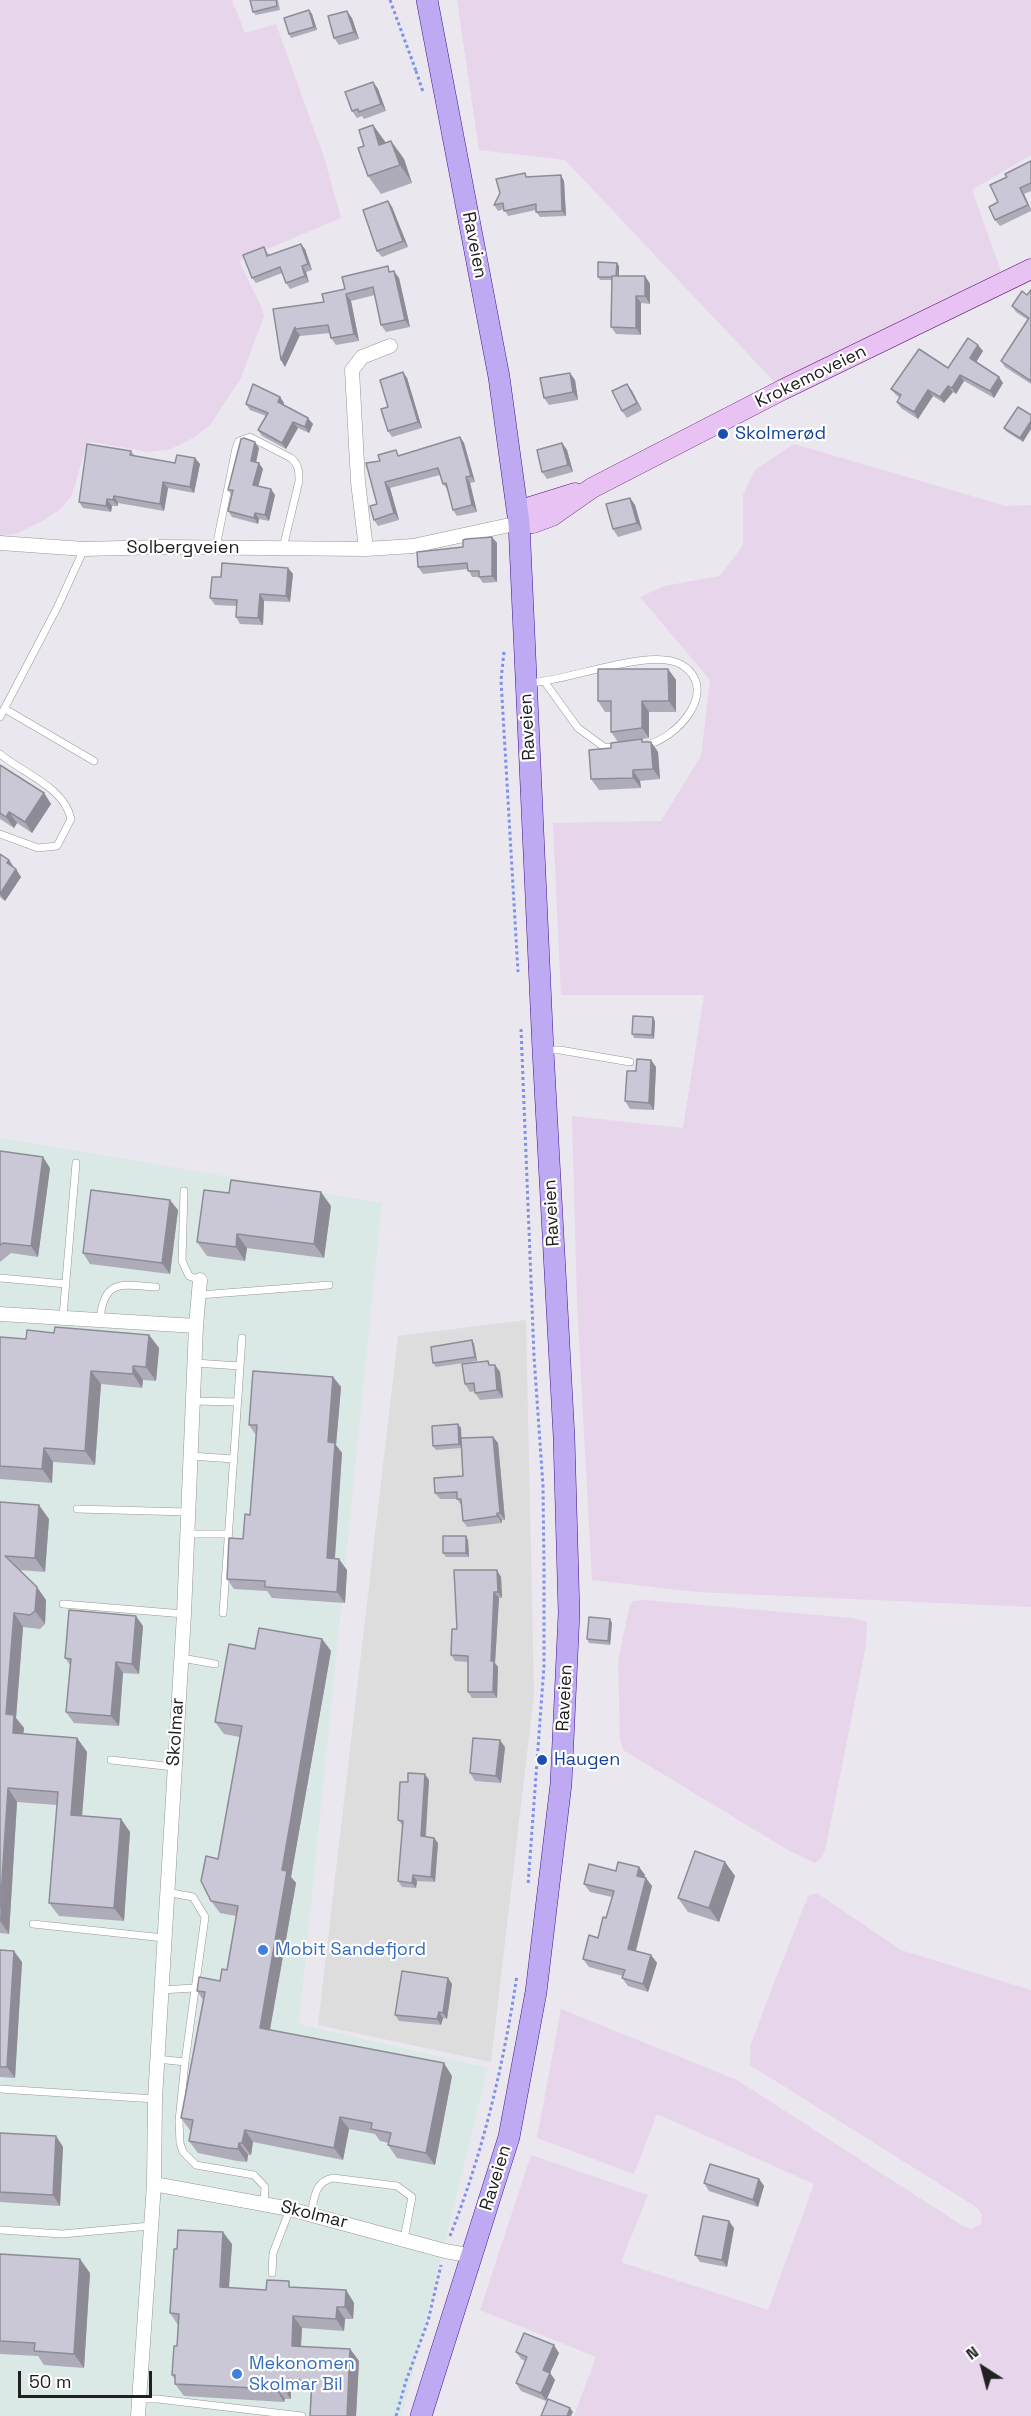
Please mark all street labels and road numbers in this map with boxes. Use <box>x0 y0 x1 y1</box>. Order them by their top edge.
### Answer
street label: Raveien <box>457 210 491 280</box>
street label: Krokemoveien <box>752 341 870 413</box>
street label: Solbergveien <box>127 537 239 559</box>
street label: Raveien <box>515 693 541 761</box>
street label: Raveien <box>539 1179 565 1247</box>
street label: Raveien <box>552 1664 578 1732</box>
street label: Skolmar <box>163 1697 189 1767</box>
street label: Raveien <box>476 2143 516 2213</box>
street label: Skolmar <box>278 2196 350 2234</box>

